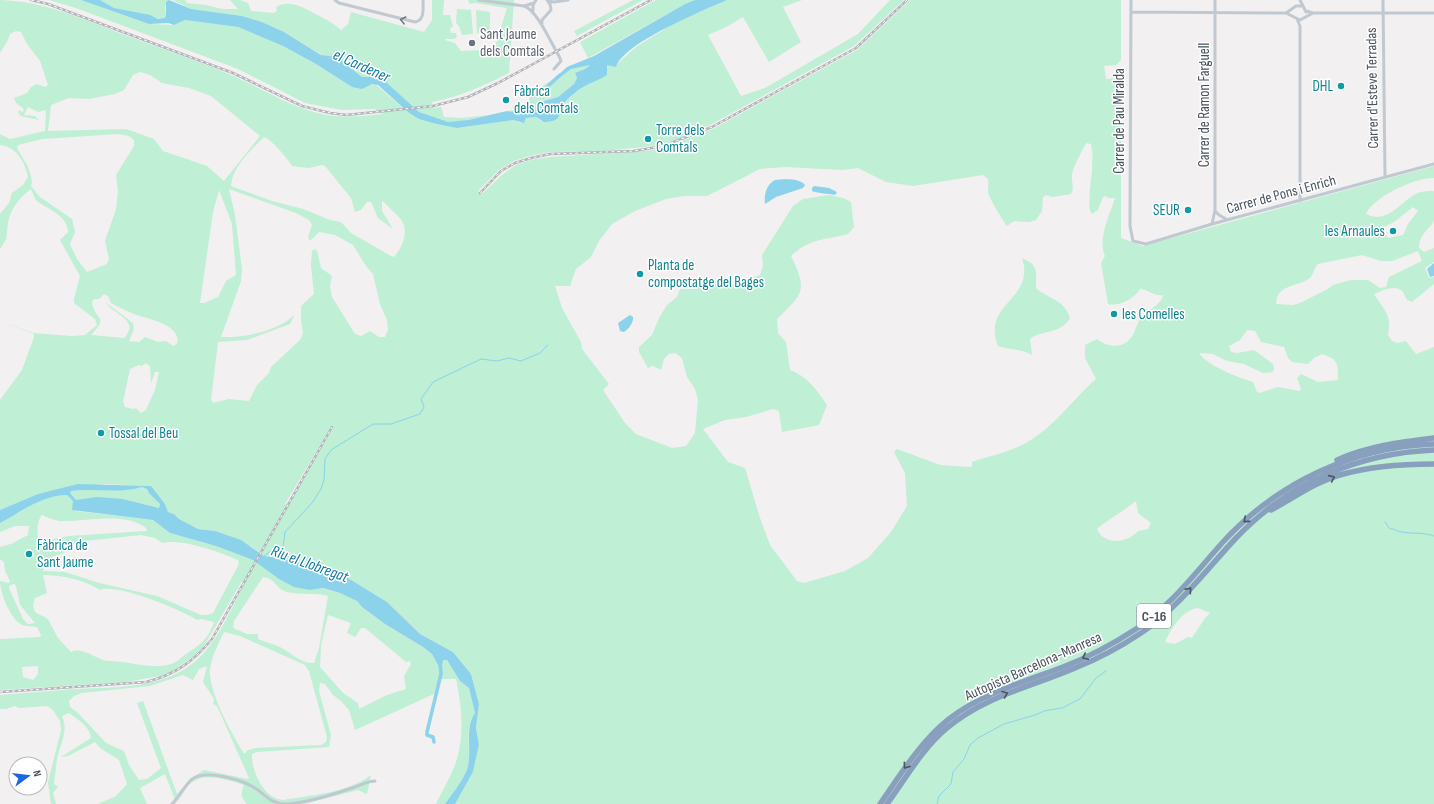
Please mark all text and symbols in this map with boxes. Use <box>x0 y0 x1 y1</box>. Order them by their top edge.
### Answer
one-way arrow <box>400 16 406 24</box>
place label: Sant Jaume dels Comtals <box>480 25 544 61</box>
street label: Carrer d'Esteve Terradas <box>1362 27 1383 149</box>
marker: Sant Jaume dels Comtals <box>467 38 477 48</box>
street label: Carrer de Ramon Farguell <box>1195 43 1214 167</box>
water label: el Cardener <box>330 45 393 87</box>
street label: Carrer de Pau Miralda <box>1110 68 1129 174</box>
place label: DHL <box>1312 77 1333 96</box>
marker: DHL <box>1336 81 1346 91</box>
place label: Fàbrica dels Comtals <box>514 82 578 118</box>
marker: Fàbrica dels Comtals <box>501 95 511 105</box>
place label: Torre dels Comtals <box>656 121 705 157</box>
marker: Torre dels Comtals <box>643 134 653 144</box>
street label: Carrer de Pons i Enrich <box>1224 171 1338 218</box>
place label: SEUR <box>1153 201 1180 220</box>
marker: SEUR <box>1183 205 1193 215</box>
place label: les Arnaules <box>1325 222 1385 241</box>
marker: les Arnaules <box>1388 226 1398 236</box>
place label: Planta de compostatge del Bages <box>648 256 764 292</box>
marker: Planta de compostatge del Bages <box>635 269 645 279</box>
place label: les Comelles <box>1122 305 1185 324</box>
marker: les Comelles <box>1109 309 1119 319</box>
place label: Tossal del Beu <box>109 424 178 443</box>
marker: Tossal del Beu <box>96 428 106 438</box>
one-way arrow <box>1328 475 1336 483</box>
one-way arrow <box>1243 515 1251 522</box>
place label: Fàbrica de Sant Jaume <box>37 536 93 572</box>
water label: Riu el Llobregat <box>268 542 352 588</box>
marker: Fàbrica de Sant Jaume <box>24 549 34 559</box>
one-way arrow <box>1184 587 1191 595</box>
road number: C-16 <box>1137 604 1171 628</box>
street label: Autopista Barcelona-Manresa <box>961 628 1105 706</box>
one-way arrow <box>1082 653 1089 661</box>
one-way arrow <box>1002 691 1009 699</box>
north arrow <box>8 756 48 796</box>
one-way arrow <box>903 762 911 769</box>
text: N <box>30 769 44 778</box>

